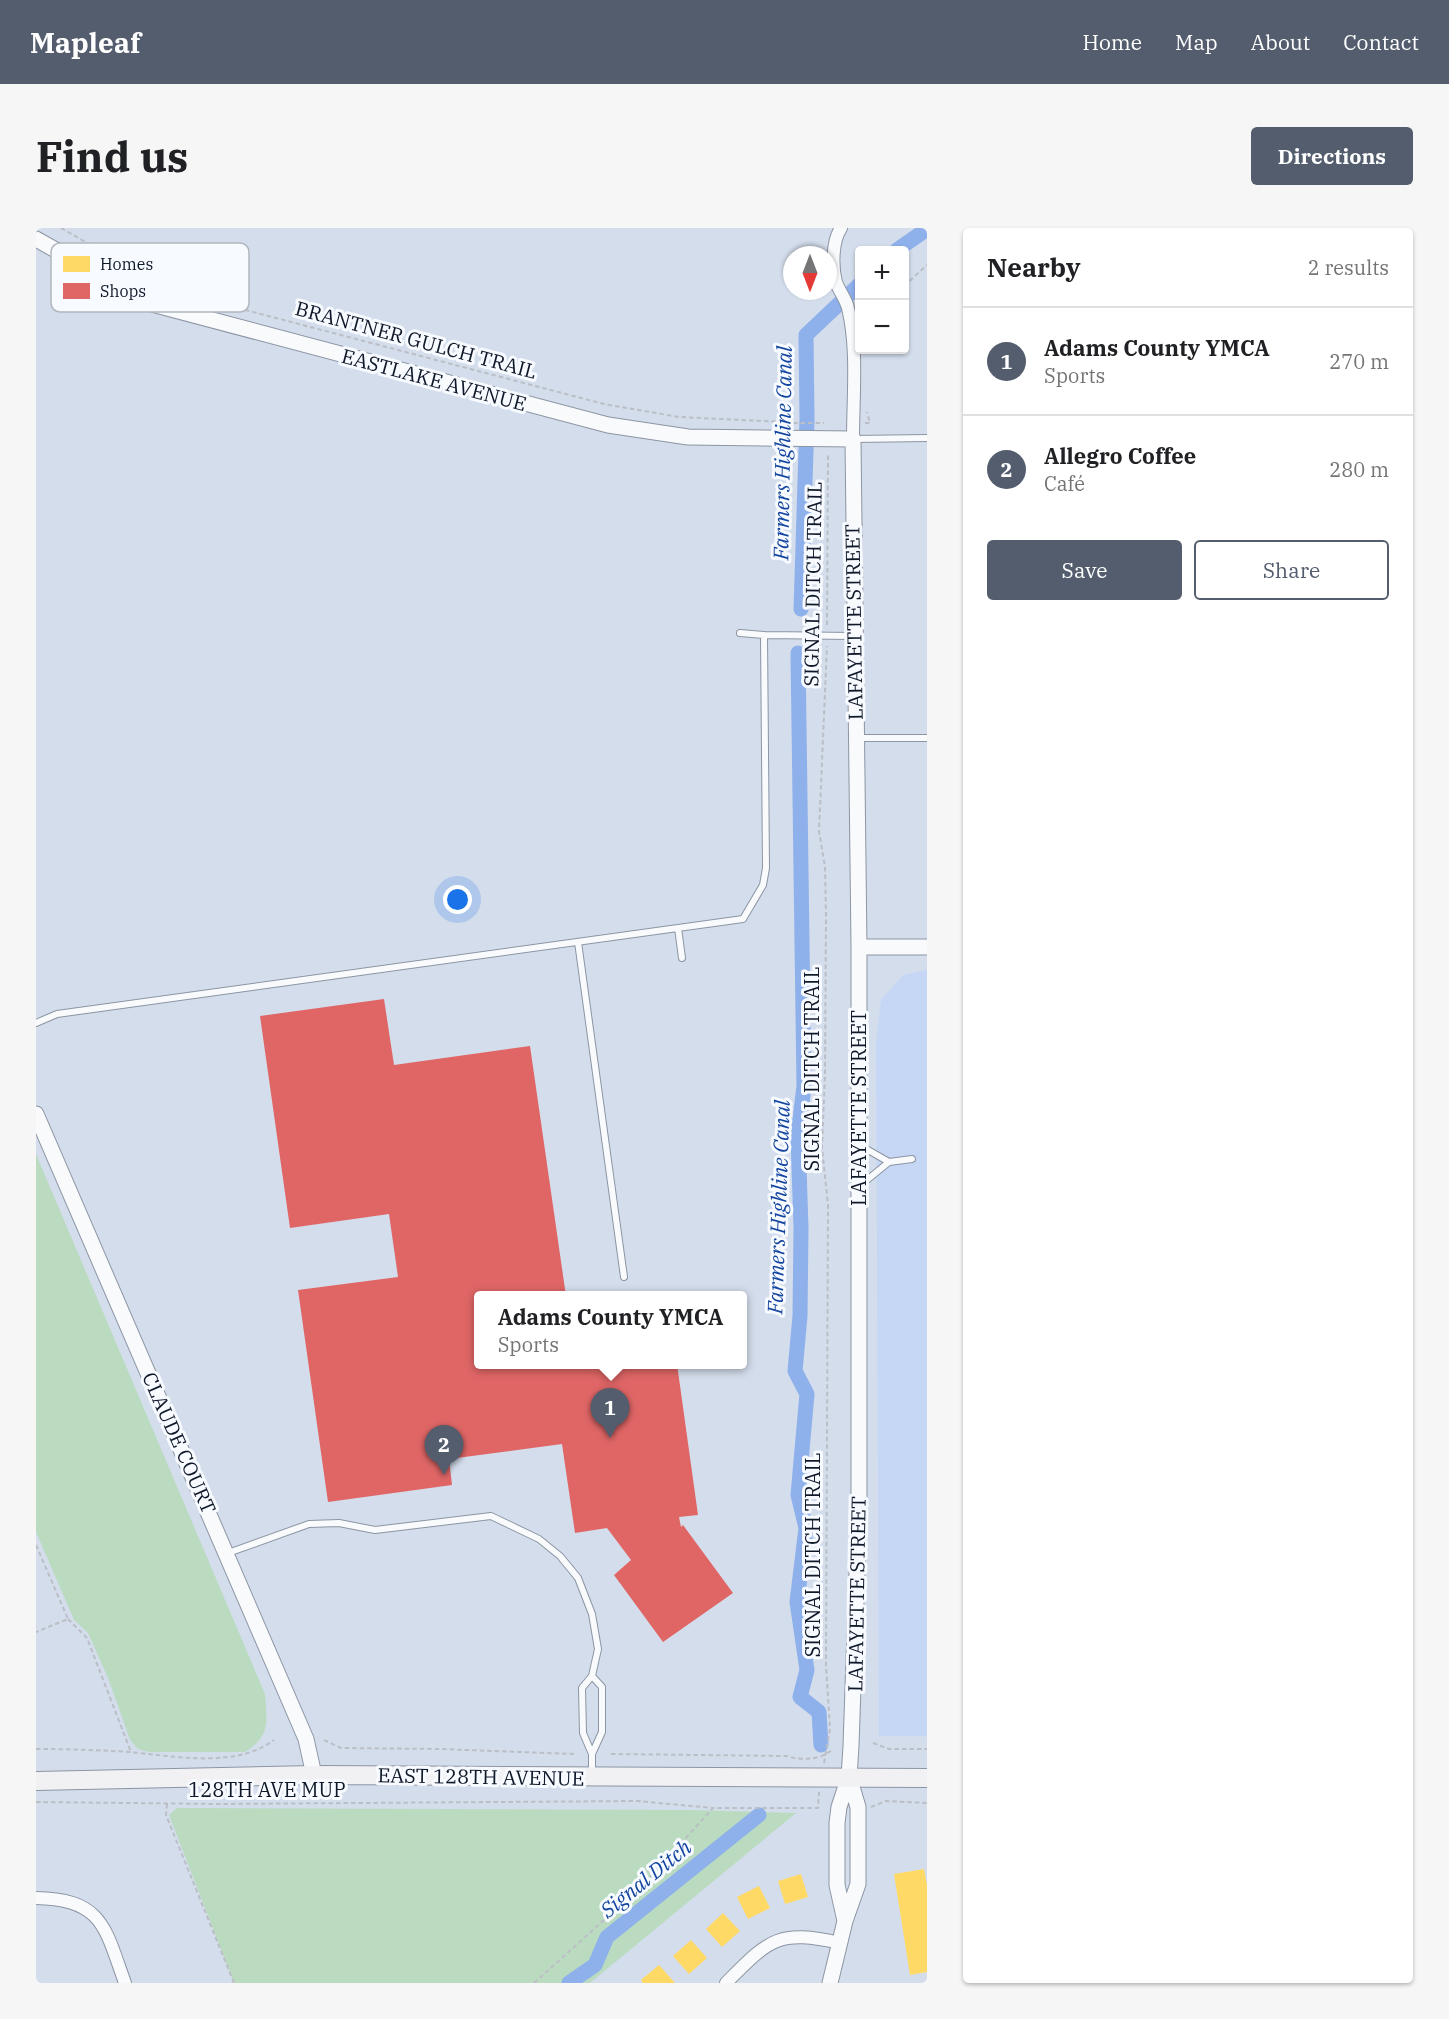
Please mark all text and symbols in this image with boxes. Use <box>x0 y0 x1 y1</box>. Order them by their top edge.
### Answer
text: Mapleaf <box>30 24 141 61</box>
text: Home <box>1082 28 1142 56</box>
text: Map <box>1175 28 1218 56</box>
text: About <box>1251 28 1310 56</box>
text: Contact <box>1343 28 1419 56</box>
button: Directions <box>1251 127 1413 185</box>
text: Find us <box>36 129 188 184</box>
legend <box>51 243 249 312</box>
north arrow <box>783 246 837 300</box>
map controls <box>855 246 909 354</box>
button: + <box>855 246 909 300</box>
text: Nearby <box>987 250 1081 284</box>
text: Homes <box>100 254 153 274</box>
text: 2 results <box>1308 254 1389 281</box>
text: Shops <box>100 281 146 301</box>
street label: BRANTNER GULCH TRAIL <box>292 294 540 385</box>
button: − <box>855 300 909 354</box>
text: Adams County YMCA <box>1044 333 1270 362</box>
street label: EASTLAKE AVENUE <box>339 342 530 417</box>
water label: Farmers Highline Canal <box>766 345 798 561</box>
text: 1 <box>1001 348 1013 375</box>
text: 270 m <box>1329 348 1389 375</box>
text: Sports <box>1044 362 1105 389</box>
text: Allegro Coffee <box>1044 441 1196 470</box>
text: 2 <box>1001 456 1013 483</box>
text: 280 m <box>1329 456 1389 483</box>
text: Café <box>1044 470 1085 497</box>
street label: SIGNAL DITCH TRAIL <box>797 481 828 687</box>
street label: LAFAYETTE STREET <box>838 524 869 720</box>
button: Save <box>987 540 1182 600</box>
button: Share <box>1194 540 1389 600</box>
your location <box>443 885 472 914</box>
street label: SIGNAL DITCH TRAIL <box>798 966 825 1172</box>
street label: LAFAYETTE STREET <box>845 1010 872 1206</box>
water label: Farmers Highline Canal <box>760 1098 796 1315</box>
popup <box>474 1291 747 1369</box>
text: Adams County YMCA <box>498 1302 723 1331</box>
text: Sports <box>498 1331 559 1358</box>
street label: CLAUDE COURT <box>136 1368 223 1518</box>
pin: 1 <box>590 1388 630 1438</box>
pin: 2 <box>424 1426 464 1475</box>
street label: SIGNAL DITCH TRAIL <box>799 1452 826 1658</box>
street label: LAFAYETTE STREET <box>841 1496 872 1692</box>
street label: EAST 128TH AVENUE <box>377 1761 585 1792</box>
street label: 128TH AVE MUP <box>188 1776 346 1803</box>
water label: Signal Ditch <box>593 1833 697 1924</box>

